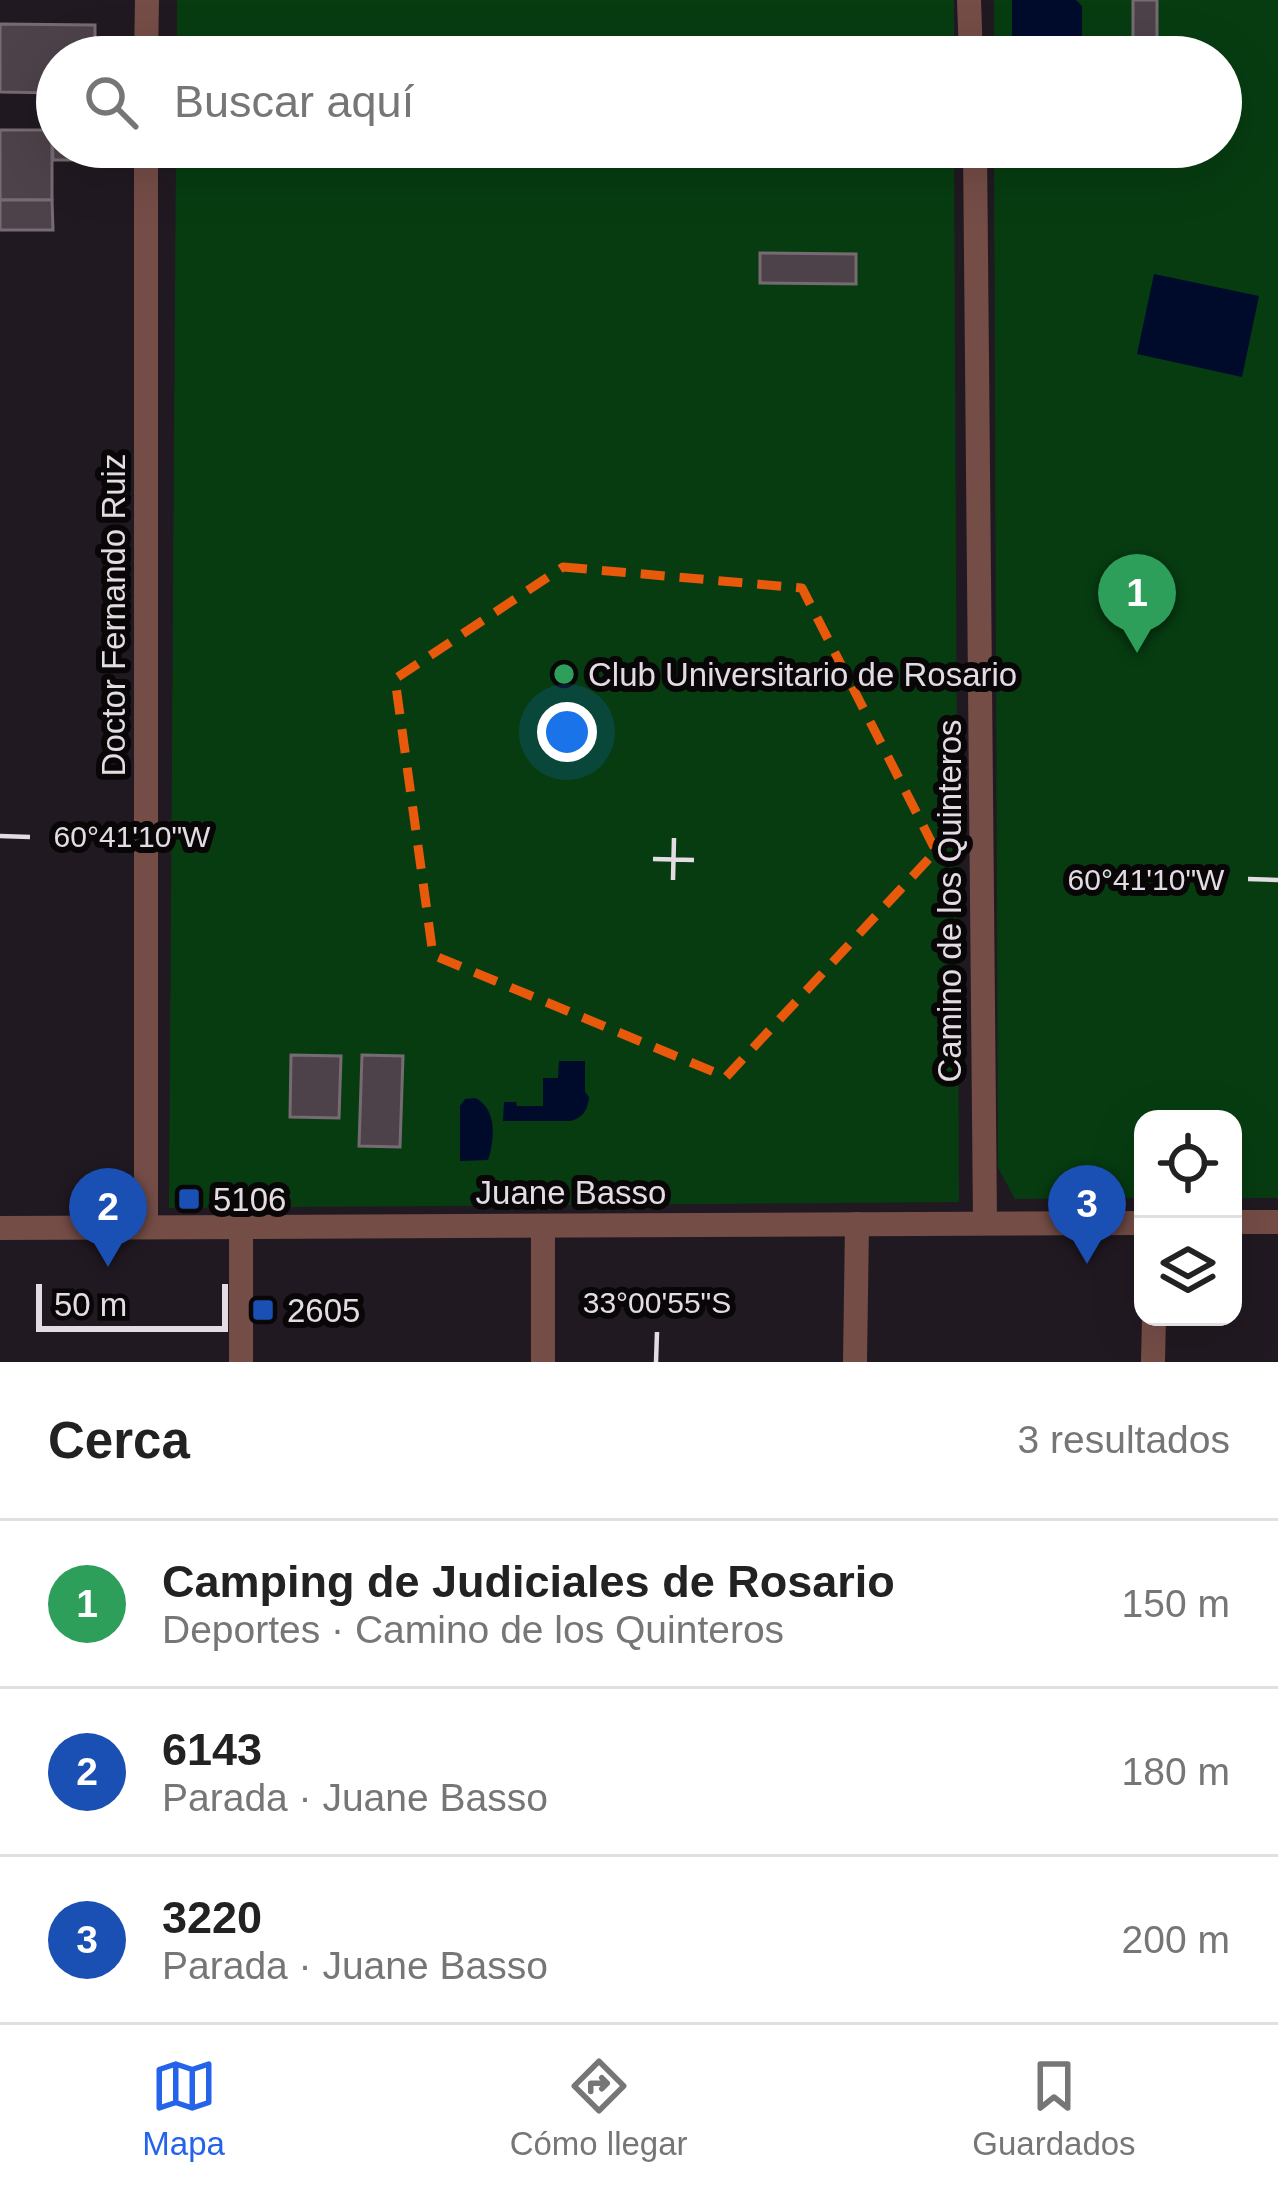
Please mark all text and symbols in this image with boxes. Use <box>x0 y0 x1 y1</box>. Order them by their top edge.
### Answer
search box <box>36 36 1242 168</box>
icon: search <box>78 69 144 135</box>
text: Buscar aquí <box>174 76 414 127</box>
street label: Doctor Fernando Ruiz <box>95 454 132 776</box>
pin: 1 <box>1098 554 1176 653</box>
place label: Club Universitario de Rosario <box>588 656 1017 693</box>
marker: Club Universitario de Rosario <box>551 661 577 687</box>
your location <box>537 702 597 762</box>
street label: Camino de los Quinteros <box>931 719 968 1083</box>
text: 60°41'10"W <box>54 820 211 853</box>
text: 60°41'10"W <box>1068 863 1225 896</box>
map controls <box>1134 1110 1242 1326</box>
button: locate <box>1134 1110 1242 1218</box>
pin: 3 <box>1048 1165 1126 1264</box>
pin: 2 <box>69 1168 147 1267</box>
street label: Juane Basso <box>476 1174 666 1211</box>
place label: 5106 <box>213 1181 286 1218</box>
marker: 5106 <box>176 1186 202 1212</box>
button: layers <box>1134 1218 1242 1326</box>
scale bar <box>36 1278 228 1331</box>
text: 50 m <box>54 1286 127 1323</box>
text: 33°00'55"S <box>583 1286 731 1319</box>
place label: 2605 <box>287 1292 360 1329</box>
marker: 2605 <box>250 1297 276 1323</box>
text: Cerca <box>48 1412 190 1469</box>
text: 3 resultados <box>1018 1418 1230 1461</box>
text: Camping de Judiciales de Rosario <box>162 1556 895 1607</box>
text: 1 <box>76 1582 98 1625</box>
text: 150 m <box>1122 1582 1230 1625</box>
text: Deportes · Camino de los Quinteros <box>162 1608 784 1651</box>
text: 6143 <box>162 1724 262 1775</box>
text: 2 <box>76 1750 98 1793</box>
text: 180 m <box>1122 1750 1230 1793</box>
text: Parada · Juane Basso <box>162 1776 548 1819</box>
text: 3220 <box>162 1892 262 1943</box>
text: 3 <box>76 1918 98 1961</box>
text: 200 m <box>1122 1918 1230 1961</box>
text: Parada · Juane Basso <box>162 1944 548 1987</box>
tab: Mapa <box>142 2053 225 2163</box>
tab: Cómo llegar <box>510 2053 688 2163</box>
tab: Guardados <box>972 2053 1136 2163</box>

